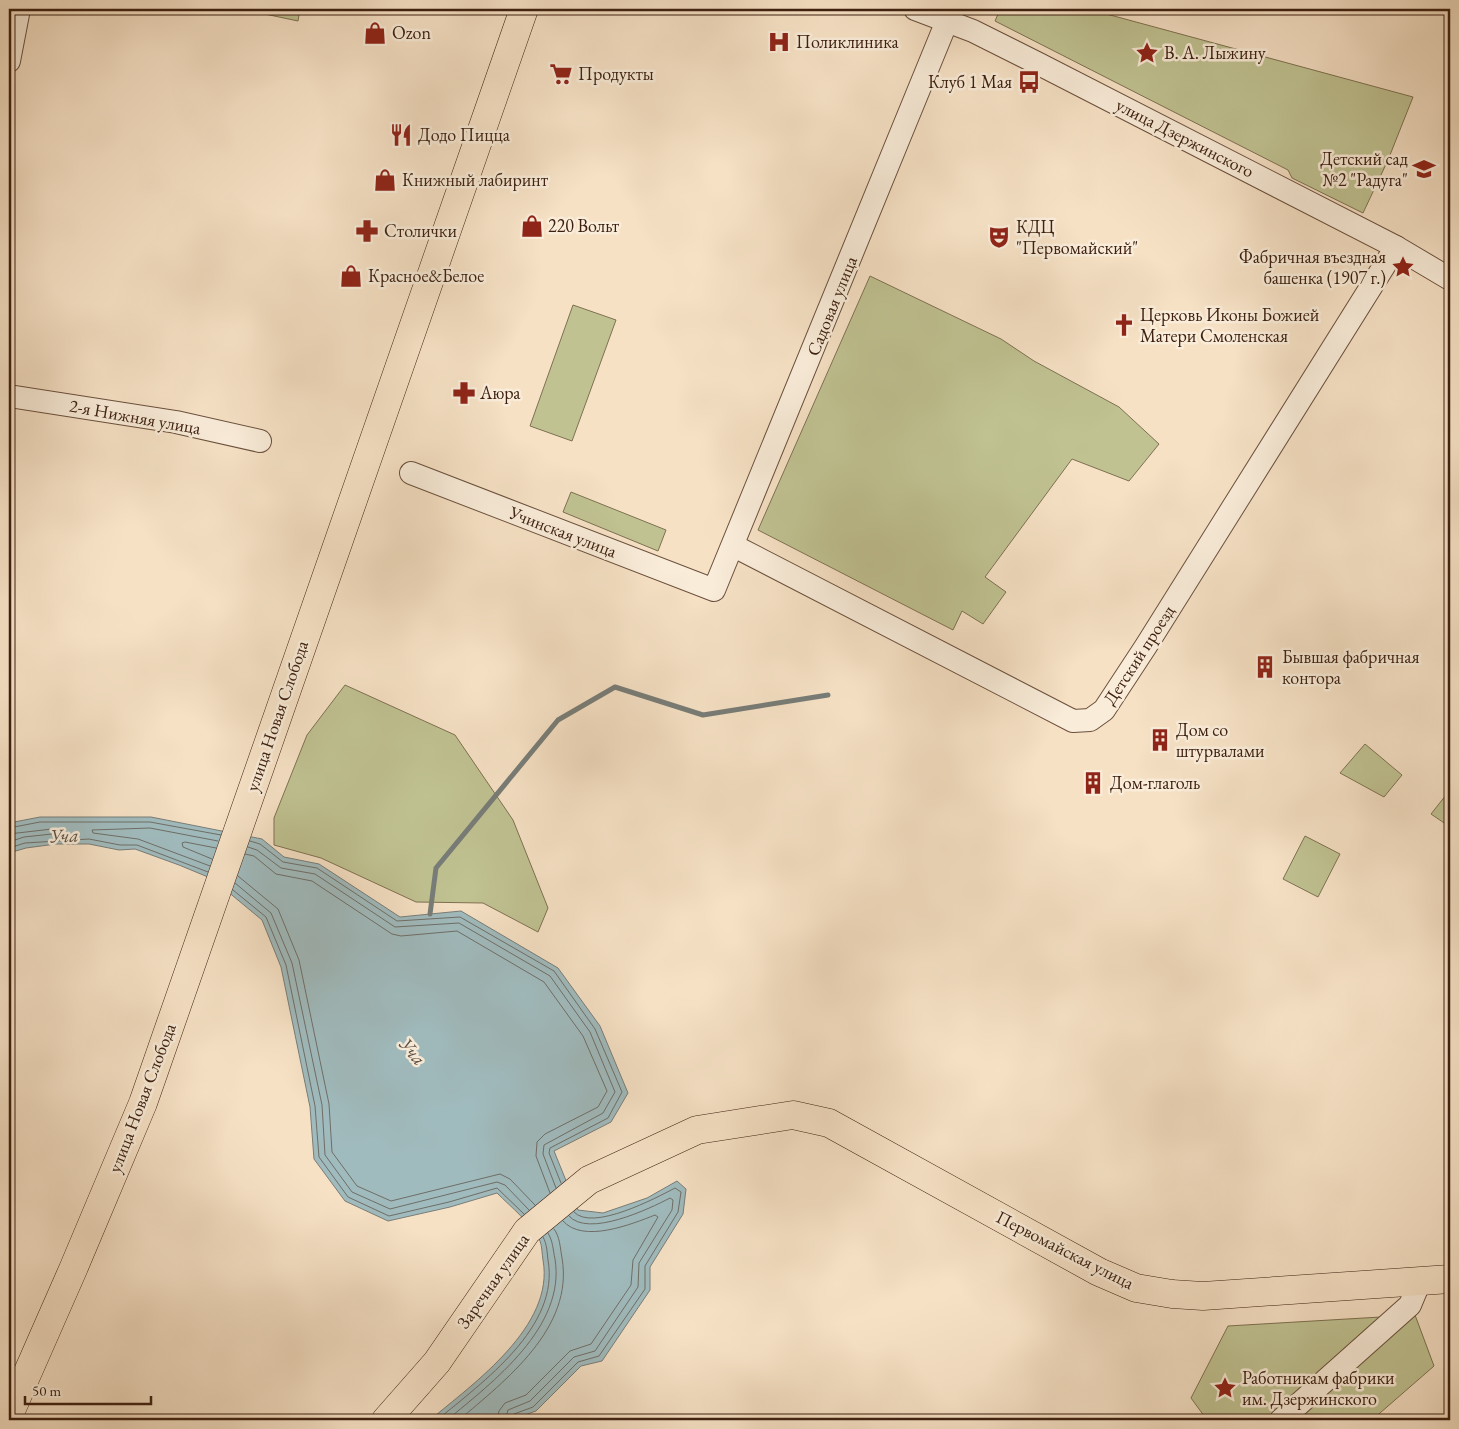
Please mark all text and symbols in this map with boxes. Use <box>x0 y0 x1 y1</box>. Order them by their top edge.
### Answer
shop icon: Ozon <box>362 20 388 46</box>
place label: Ozon <box>392 21 431 44</box>
hospital icon: Поликлиника <box>766 29 792 55</box>
place label: Поликлиника <box>796 30 900 53</box>
place icon: В. А. Лыжину <box>1134 40 1160 66</box>
place label: В. А. Лыжину <box>1164 41 1266 64</box>
supermarket icon: Продукты <box>548 61 574 87</box>
place label: Продукты <box>578 62 654 85</box>
bus stop icon: Клуб 1 Мая <box>1016 69 1042 95</box>
place label: Клуб 1 Мая <box>928 70 1012 93</box>
street label: улица Дзержинского <box>1112 93 1258 182</box>
restaurant icon: Додо Пицца <box>388 122 414 148</box>
place label: Додо Пицца <box>418 123 511 146</box>
place label: Детский сад №2 "Радуга" <box>1320 147 1408 191</box>
school or university icon: Детский сад №2 "Радуга" <box>1411 156 1437 182</box>
shop icon: Книжный лабиринт <box>372 167 398 193</box>
place label: Книжный лабиринт <box>402 168 549 191</box>
shop icon: 220 Вольт <box>519 213 545 239</box>
place label: 220 Вольт <box>548 214 620 237</box>
place label: КДЦ "Первомайский" <box>1016 215 1138 259</box>
pharmacy icon: Столички <box>354 218 380 244</box>
place label: Столички <box>384 219 457 242</box>
theatre icon: КДЦ "Первомайский" <box>986 224 1012 250</box>
place label: Фабричная въездная башенка (1907 г.) <box>1239 245 1386 289</box>
street label: Садовая улица <box>801 252 862 359</box>
place icon: Фабричная въездная башенка (1907 г.) <box>1390 254 1416 280</box>
shop icon: Красное&Белое <box>338 263 364 289</box>
place label: Красное&Белое <box>368 264 484 287</box>
place label: Церковь Иконы Божией Матери Смоленская <box>1140 303 1320 347</box>
church icon: Церковь Иконы Божией Матери Смоленская <box>1111 312 1137 338</box>
pharmacy icon: Аюра <box>451 380 477 406</box>
place label: Аюра <box>479 381 521 404</box>
street label: 2-я Нижняя улица <box>68 394 203 440</box>
street label: Учинская улица <box>505 500 621 563</box>
street label: Детский проезд <box>1098 600 1179 709</box>
street label: улица Новая Слобода <box>240 636 313 794</box>
place label: Бывшая фабричная контора <box>1282 645 1420 689</box>
building icon: Бывшая фабричная контора <box>1252 654 1278 680</box>
place label: Дом со штурвалами <box>1176 718 1265 762</box>
building icon: Дом со штурвалами <box>1147 727 1173 753</box>
building icon: Дом-глаголь <box>1080 770 1106 796</box>
place label: Дом-глаголь <box>1110 771 1200 794</box>
water label: Уча <box>49 822 79 849</box>
street label: улица Новая Слобода <box>102 1019 181 1176</box>
water label: Уча <box>394 1032 432 1071</box>
street label: Первомайская улица <box>992 1205 1139 1295</box>
street label: Заречная улица <box>451 1228 534 1333</box>
place label: Работникам фабрики им. Дзержинского <box>1242 1366 1395 1410</box>
scale bar <box>25 1374 151 1406</box>
place icon: Работникам фабрики им. Дзержинского <box>1212 1375 1238 1401</box>
text: 50 m <box>32 1381 61 1400</box>

